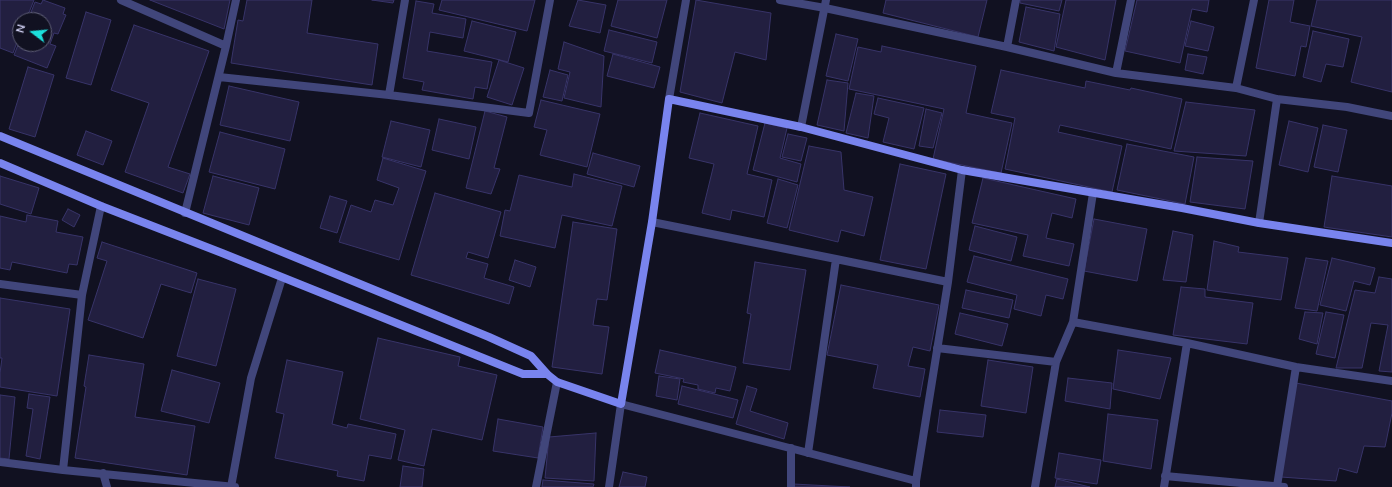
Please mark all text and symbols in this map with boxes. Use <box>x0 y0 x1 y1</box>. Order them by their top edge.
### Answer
north arrow <box>12 12 52 52</box>
text: N <box>13 23 29 35</box>

